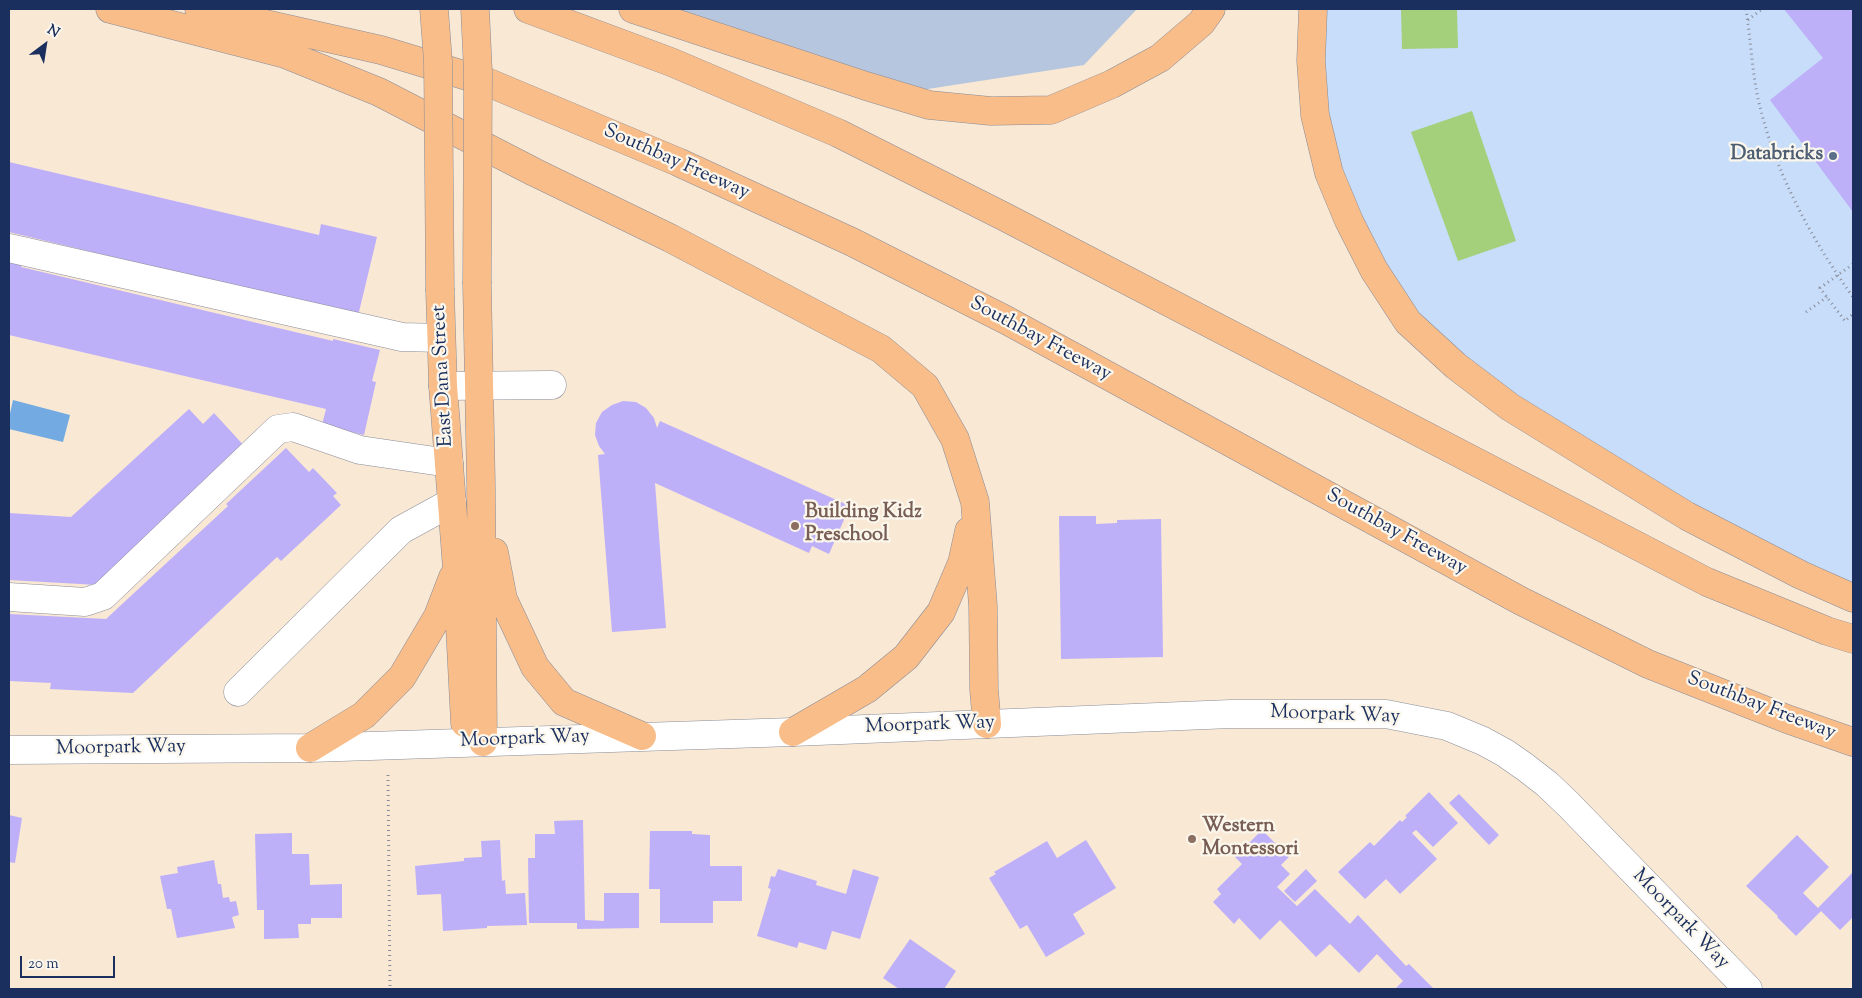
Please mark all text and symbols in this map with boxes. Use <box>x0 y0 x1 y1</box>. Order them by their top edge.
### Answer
north arrow <box>20 20 70 70</box>
text: N <box>43 21 63 44</box>
street label: Southbay Freeway <box>599 120 753 206</box>
place label: Databricks <box>1731 144 1823 168</box>
marker: Databricks <box>1827 150 1839 162</box>
street label: Southbay Freeway <box>965 292 1115 388</box>
street label: East Dana Street <box>428 304 460 448</box>
street label: Southbay Freeway <box>1321 484 1471 582</box>
place label: Building Kidz Preschool <box>805 502 922 549</box>
marker: Building Kidz Preschool <box>789 520 801 532</box>
street label: Southbay Freeway <box>1683 668 1839 746</box>
street label: Moorpark Way <box>1270 702 1400 730</box>
street label: Moorpark Way <box>865 712 995 740</box>
street label: Moorpark Way <box>460 726 590 754</box>
street label: Moorpark Way <box>56 736 186 762</box>
place label: Western Montessori <box>1202 816 1299 863</box>
marker: Western Montessori <box>1186 833 1198 845</box>
street label: Moorpark Way <box>1626 865 1734 975</box>
scale bar <box>22 946 118 978</box>
text: 20 m <box>28 954 59 975</box>

